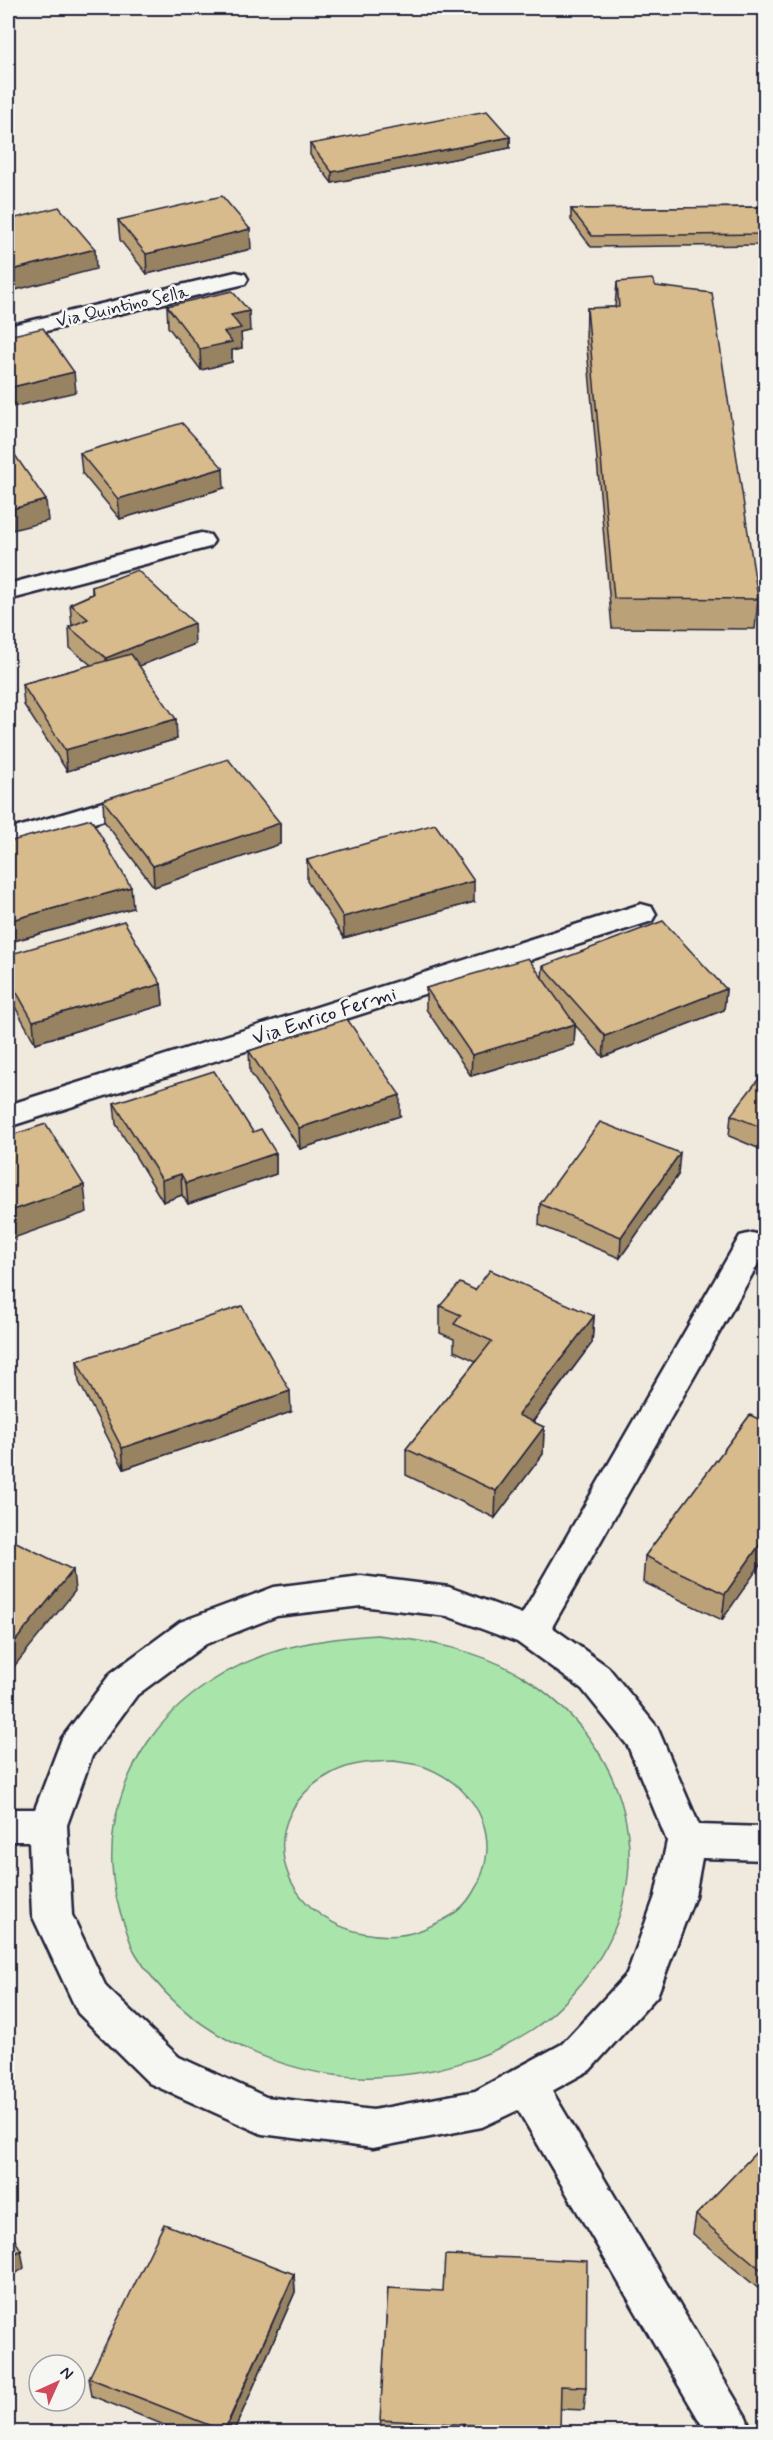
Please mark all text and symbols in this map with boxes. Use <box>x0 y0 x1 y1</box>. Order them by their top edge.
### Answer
street label: Via Quintino Sella <box>54 280 191 334</box>
street label: Via Enrico Fermi <box>249 979 400 1052</box>
north arrow <box>27 2353 87 2413</box>
text: N <box>55 2362 78 2385</box>

